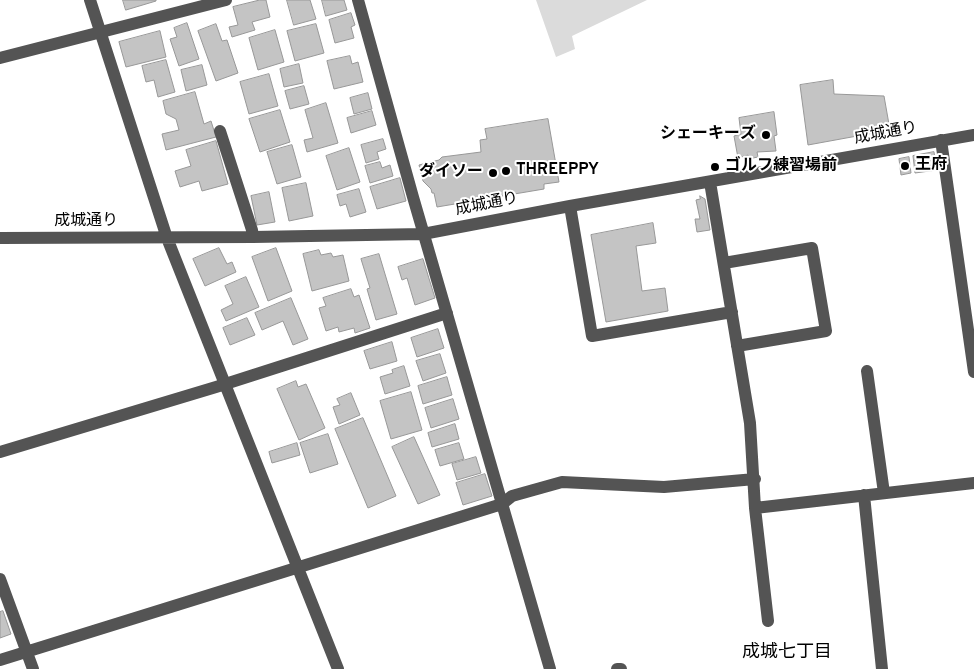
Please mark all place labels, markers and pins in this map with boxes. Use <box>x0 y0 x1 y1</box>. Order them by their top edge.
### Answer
place label: シェーキーズ <box>660 125 756 145</box>
marker: シェーキーズ <box>760 129 772 141</box>
place label: 王府 <box>915 156 947 176</box>
place label: ゴルフ練習場前 <box>725 157 837 177</box>
marker: 王府 <box>899 160 911 172</box>
place label: THREEPPY <box>516 161 599 181</box>
marker: ゴルフ練習場前 <box>709 161 721 173</box>
place label: ダイソー <box>419 163 483 183</box>
marker: THREEPPY <box>500 165 512 177</box>
marker: ダイソー <box>487 167 499 179</box>

